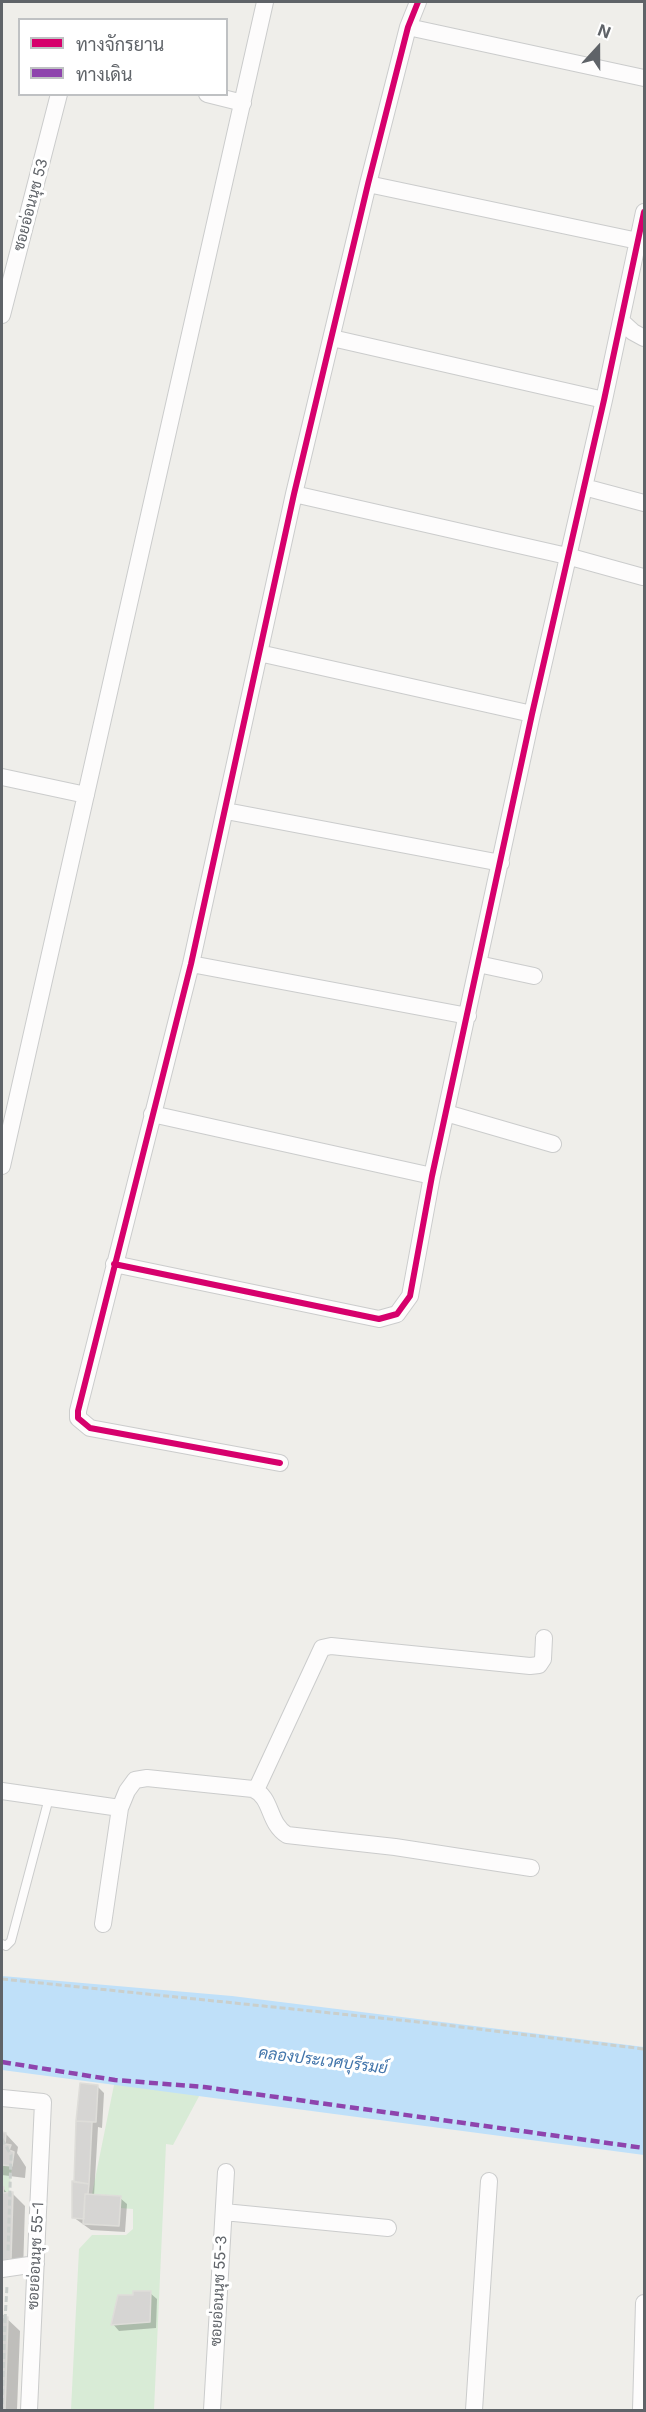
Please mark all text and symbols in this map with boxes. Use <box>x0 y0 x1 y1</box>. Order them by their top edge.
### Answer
legend <box>18 18 228 96</box>
north arrow <box>568 18 628 78</box>
text: N <box>595 20 614 43</box>
text: ทางจักรยาน <box>76 34 164 55</box>
text: ทางเดิน <box>76 64 132 85</box>
street label: ซอยอ่อนนุช 53 <box>10 157 52 253</box>
water label: คลองประเวศบุรีรมย์ <box>257 2044 389 2078</box>
street label: ซอยอ่อนนุช 55-1 <box>24 2202 48 2310</box>
street label: ซอยอ่อนนุช 55-3 <box>207 2235 231 2347</box>

